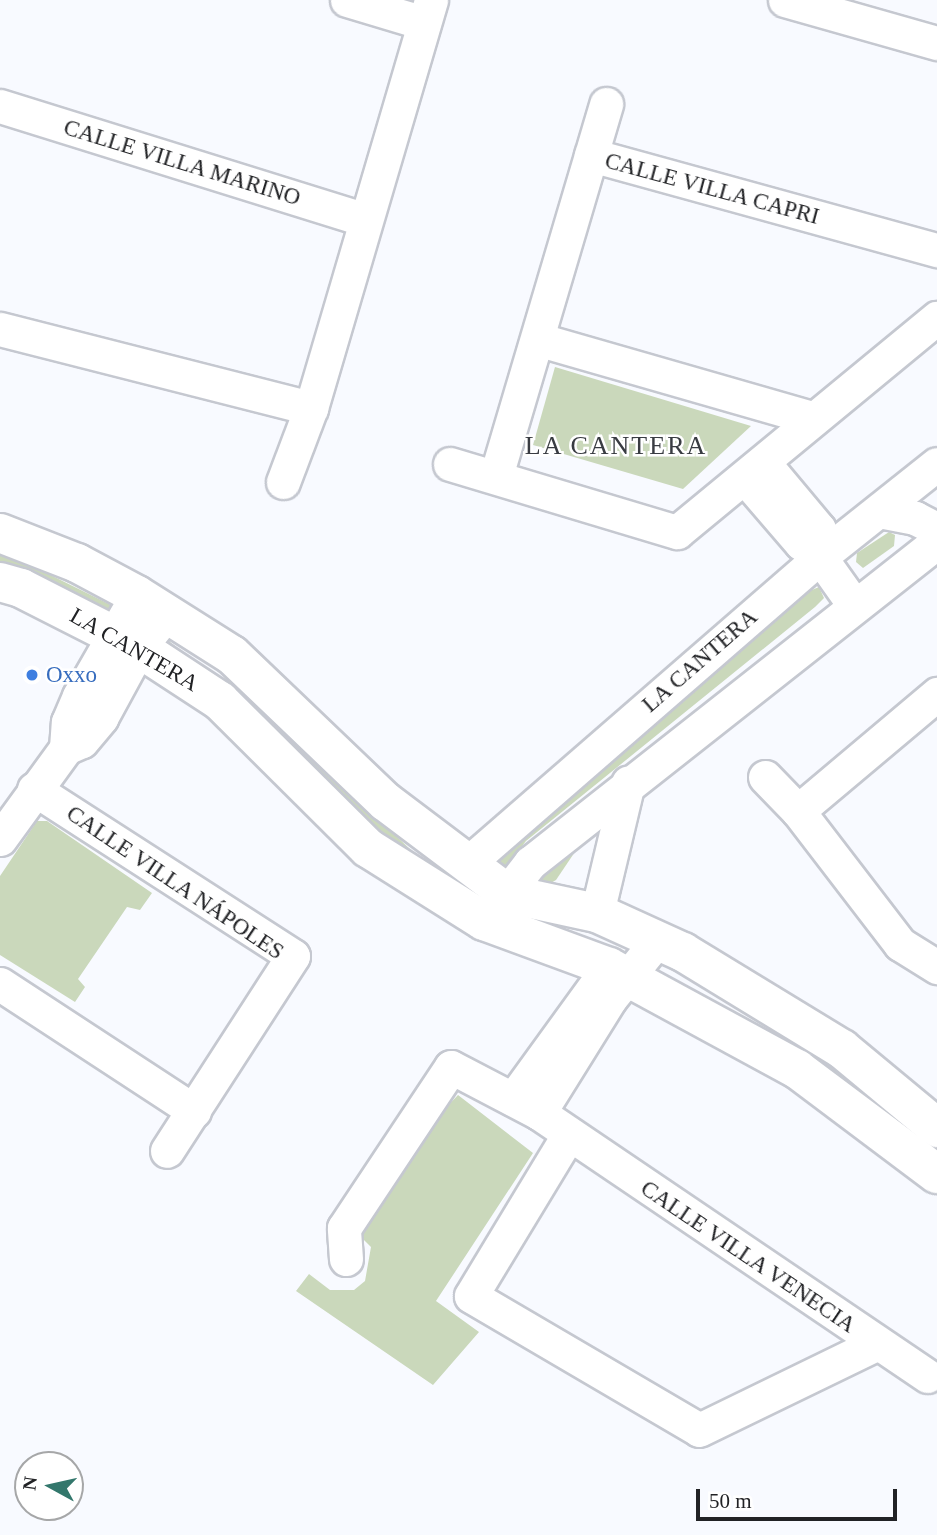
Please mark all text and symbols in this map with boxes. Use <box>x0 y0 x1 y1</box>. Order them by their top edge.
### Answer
street label: CALLE VILLA MARINO <box>59 114 305 212</box>
street label: CALLE VILLA CAPRI <box>601 147 823 231</box>
district label: LA CANTERA <box>525 430 707 462</box>
street label: LA CANTERA <box>64 602 204 698</box>
street label: LA CANTERA <box>636 603 764 719</box>
place label: Oxxo <box>46 661 97 689</box>
marker: Oxxo <box>24 667 40 683</box>
street label: CALLE VILLA NÁPOLES <box>60 799 290 967</box>
street label: CALLE VILLA VENECIA <box>634 1174 862 1340</box>
north arrow <box>14 1451 84 1521</box>
text: N <box>18 1475 41 1492</box>
scale bar <box>699 1476 900 1520</box>
text: 50 m <box>709 1489 752 1513</box>

